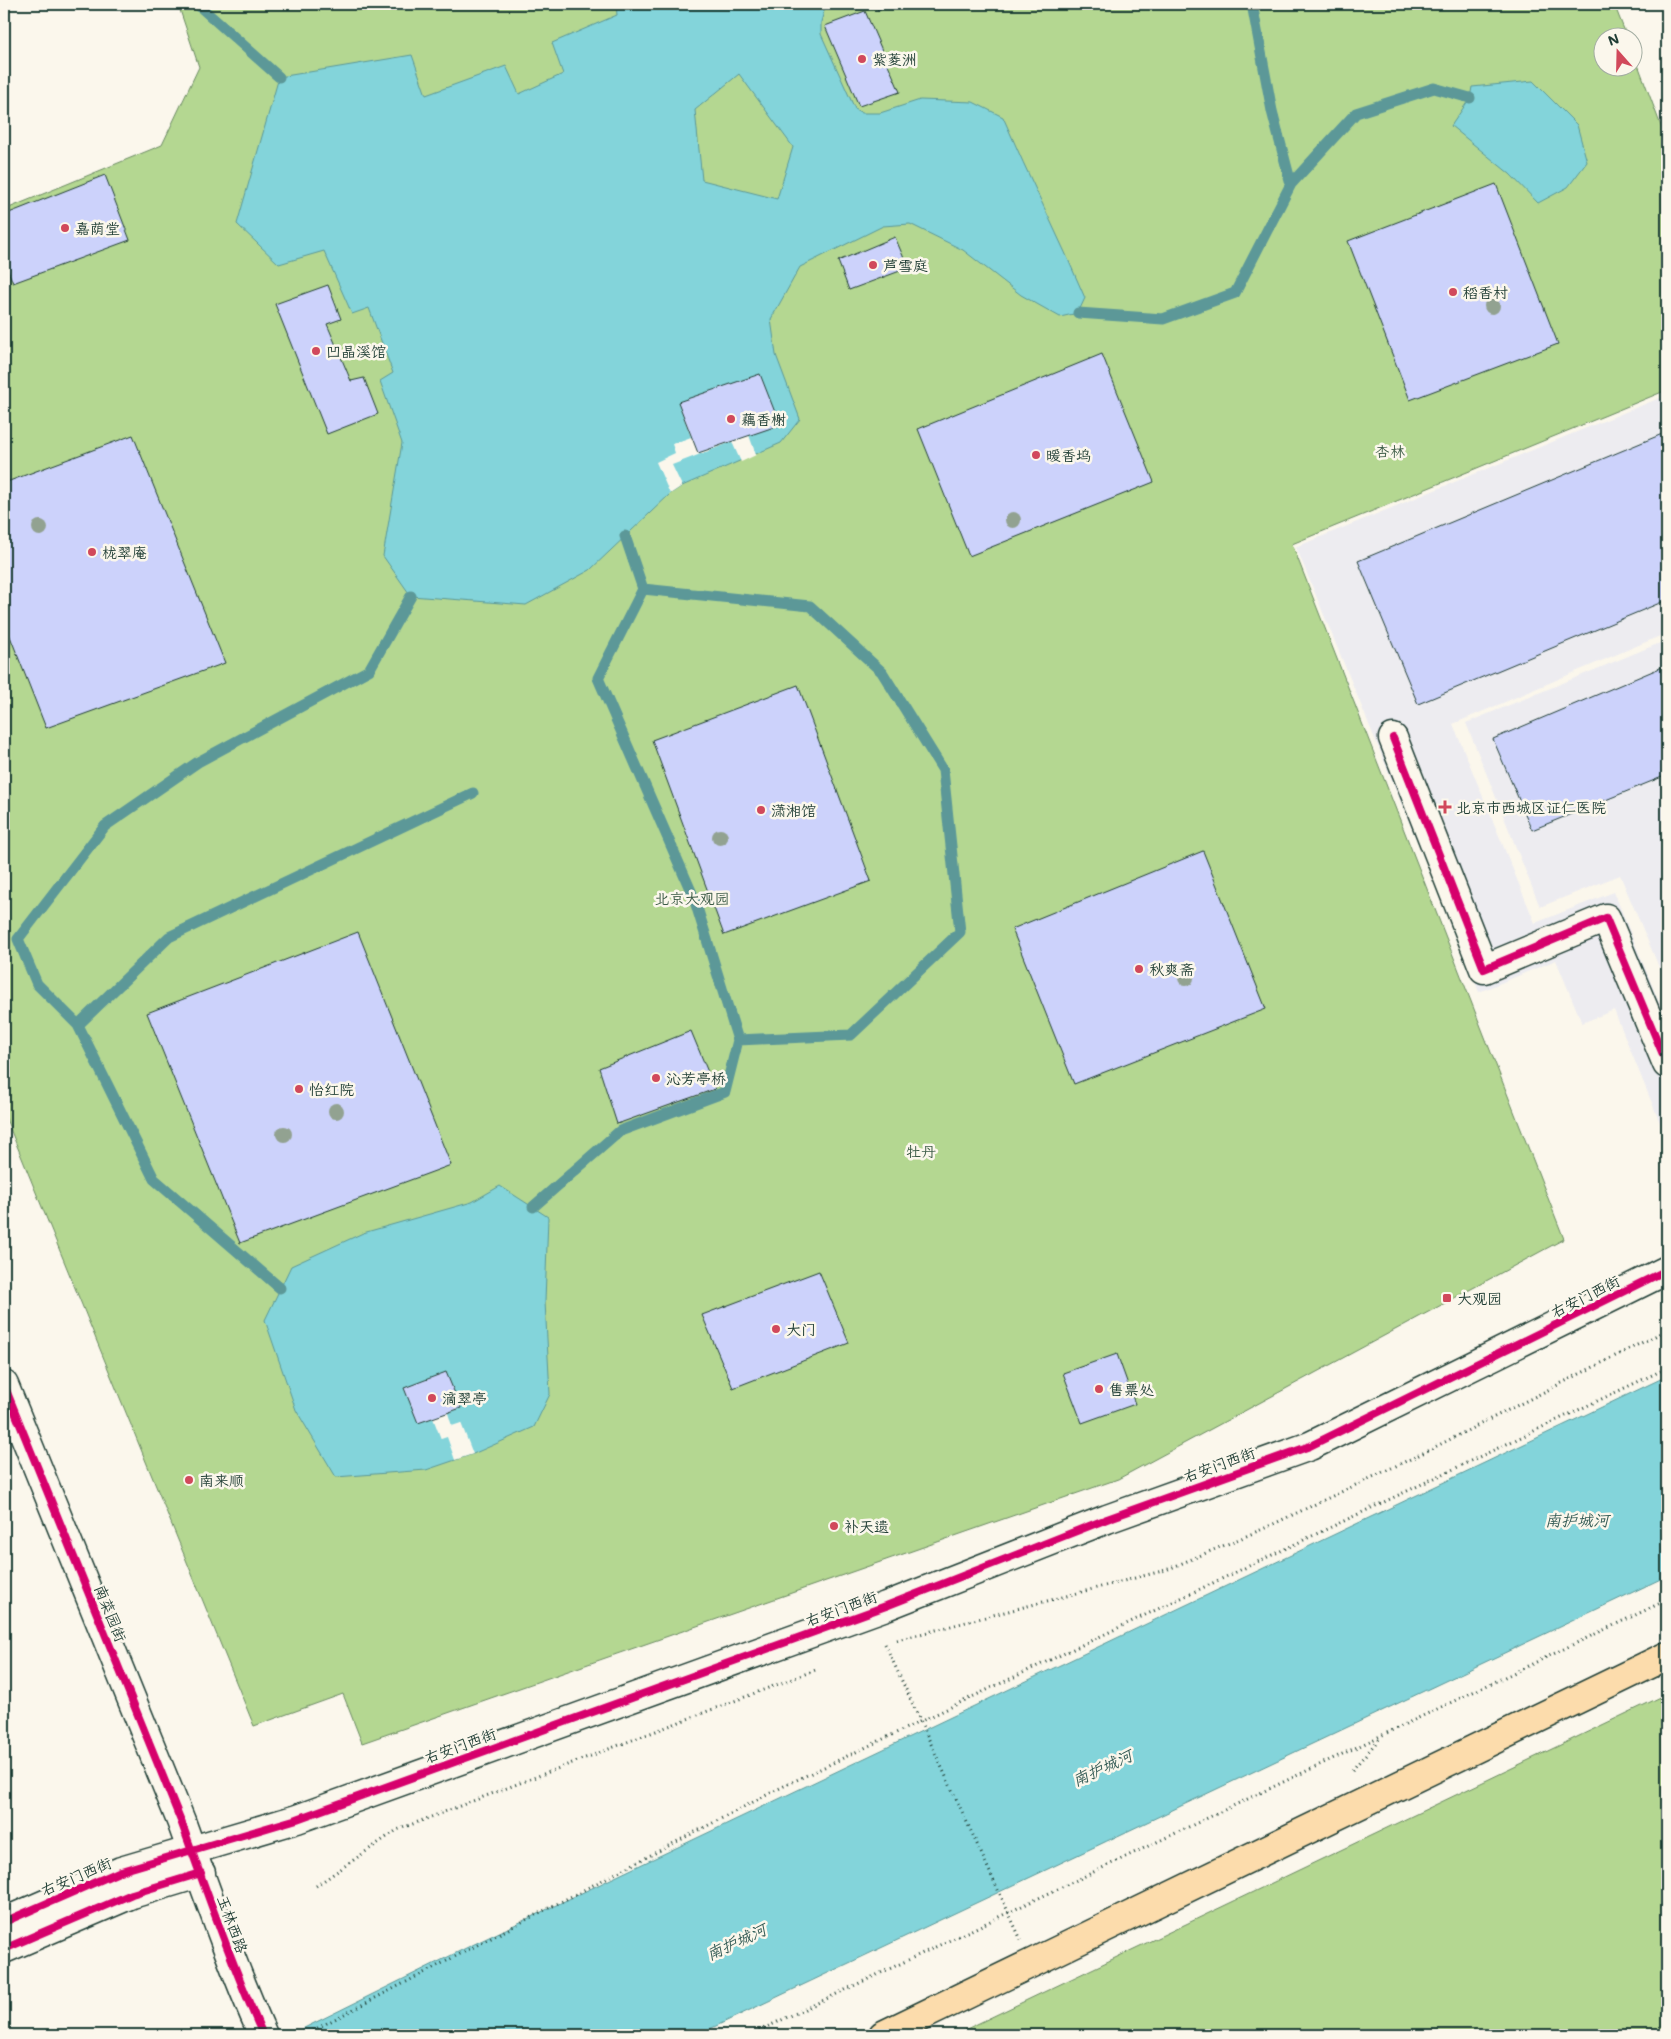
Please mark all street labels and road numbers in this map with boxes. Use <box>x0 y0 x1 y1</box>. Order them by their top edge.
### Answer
street label: 右安门西街 <box>1547 1270 1623 1322</box>
street label: 右安门西街 <box>1180 1442 1258 1486</box>
street label: 南菜园街 <box>90 1581 132 1645</box>
street label: 右安门西街 <box>802 1586 880 1630</box>
street label: 右安门西街 <box>421 1723 499 1767</box>
street label: 右安门西街 <box>38 1852 114 1900</box>
street label: 玉林西路 <box>213 1892 253 1956</box>

